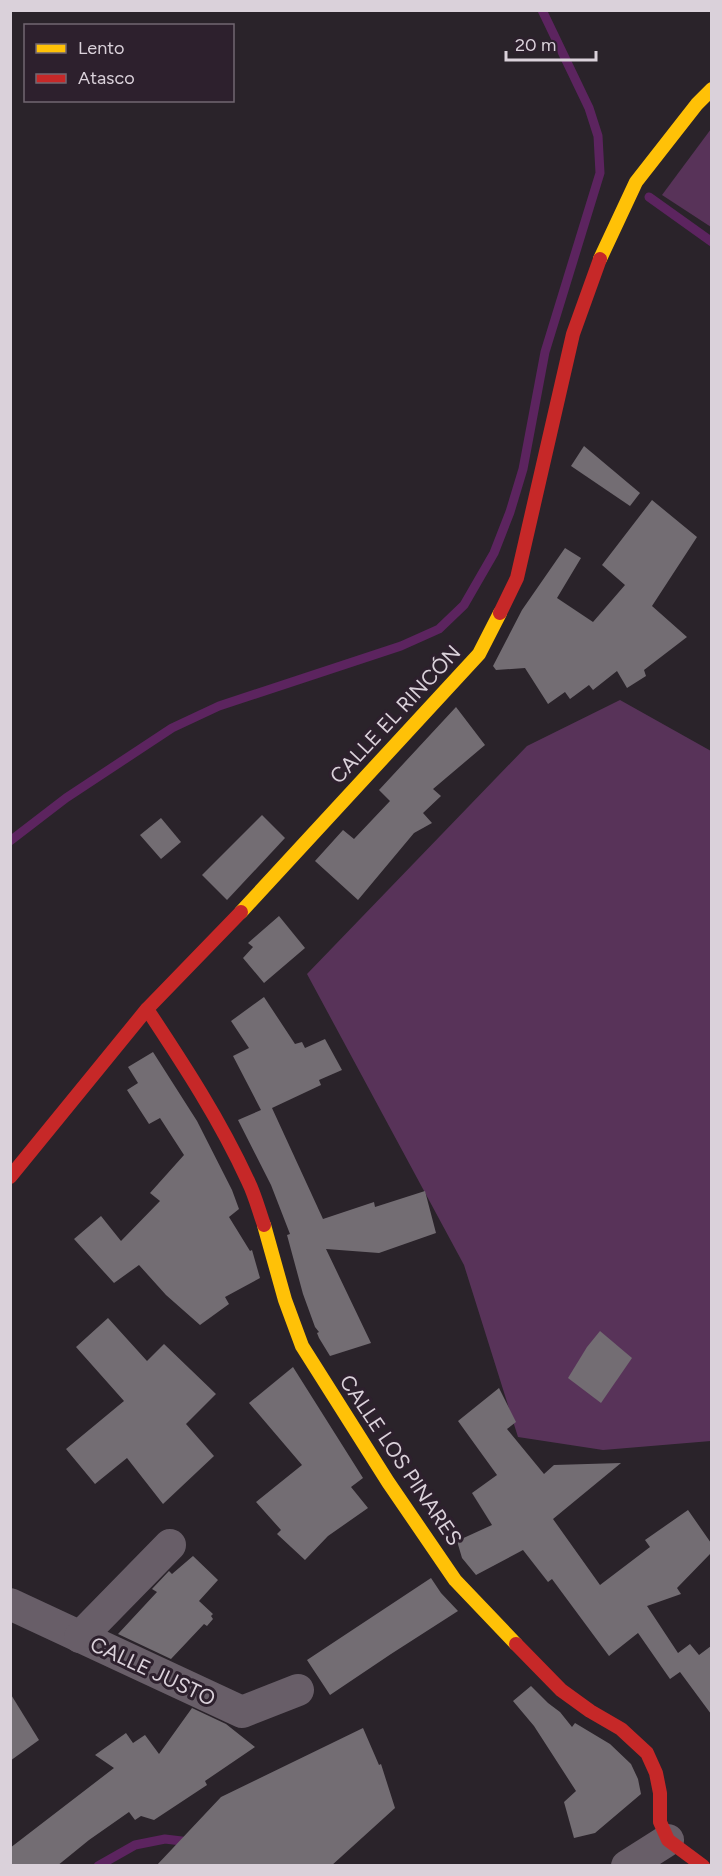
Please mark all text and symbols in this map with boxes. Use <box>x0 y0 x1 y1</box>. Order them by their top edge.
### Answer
legend <box>24 24 234 102</box>
scale bar <box>506 24 596 62</box>
text: 20 m <box>515 34 556 56</box>
text: Lento <box>78 37 124 59</box>
text: Atasco <box>78 67 135 89</box>
street label: CALLE EL RINCÓN <box>324 640 466 788</box>
street label: CALLE LOS PINARES <box>335 1370 467 1550</box>
street label: CALLE JUSTO <box>86 1631 220 1711</box>

